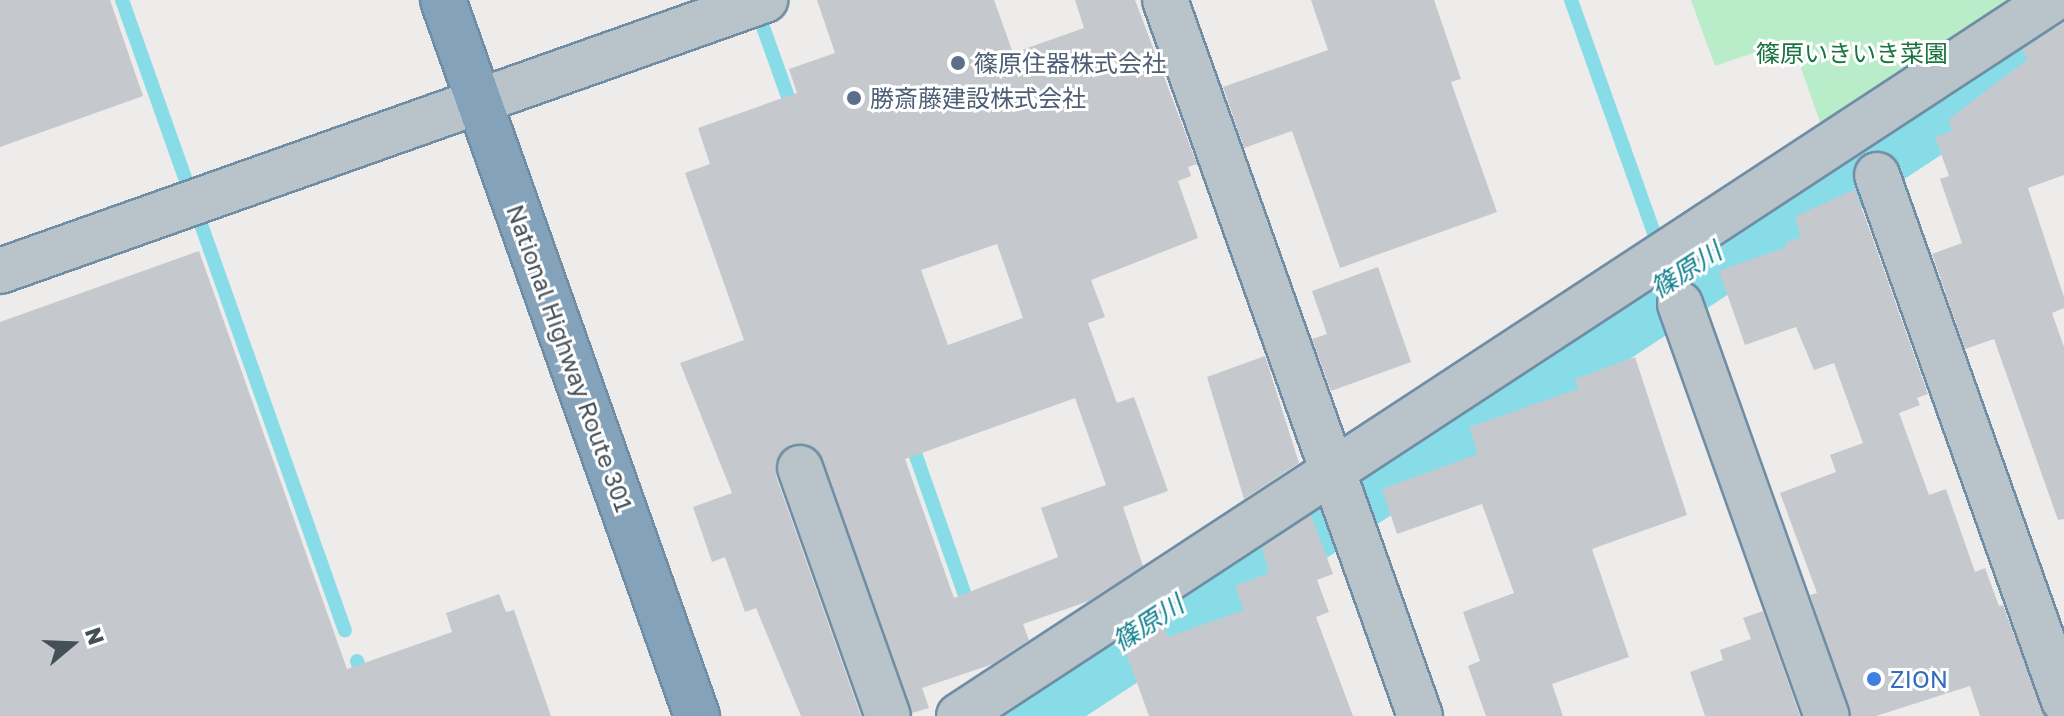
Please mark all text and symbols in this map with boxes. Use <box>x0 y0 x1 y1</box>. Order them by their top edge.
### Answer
park label: 篠原いきいき菜園 <box>1756 39 1948 67</box>
place label: 篠原住器株式会社 <box>974 49 1166 77</box>
marker: 篠原住器株式会社 <box>949 54 967 72</box>
place label: 勝斎藤建設株式会社 <box>870 84 1086 112</box>
marker: 勝斎藤建設株式会社 <box>845 89 863 107</box>
street label: National Highway Route 301 <box>501 201 639 515</box>
water label: 篠原川 <box>1645 236 1727 304</box>
water label: 篠原川 <box>1107 589 1189 657</box>
north arrow <box>32 604 112 684</box>
text: N <box>80 624 111 648</box>
place label: ZION <box>1890 665 1948 693</box>
marker: ZION <box>1865 670 1883 688</box>

